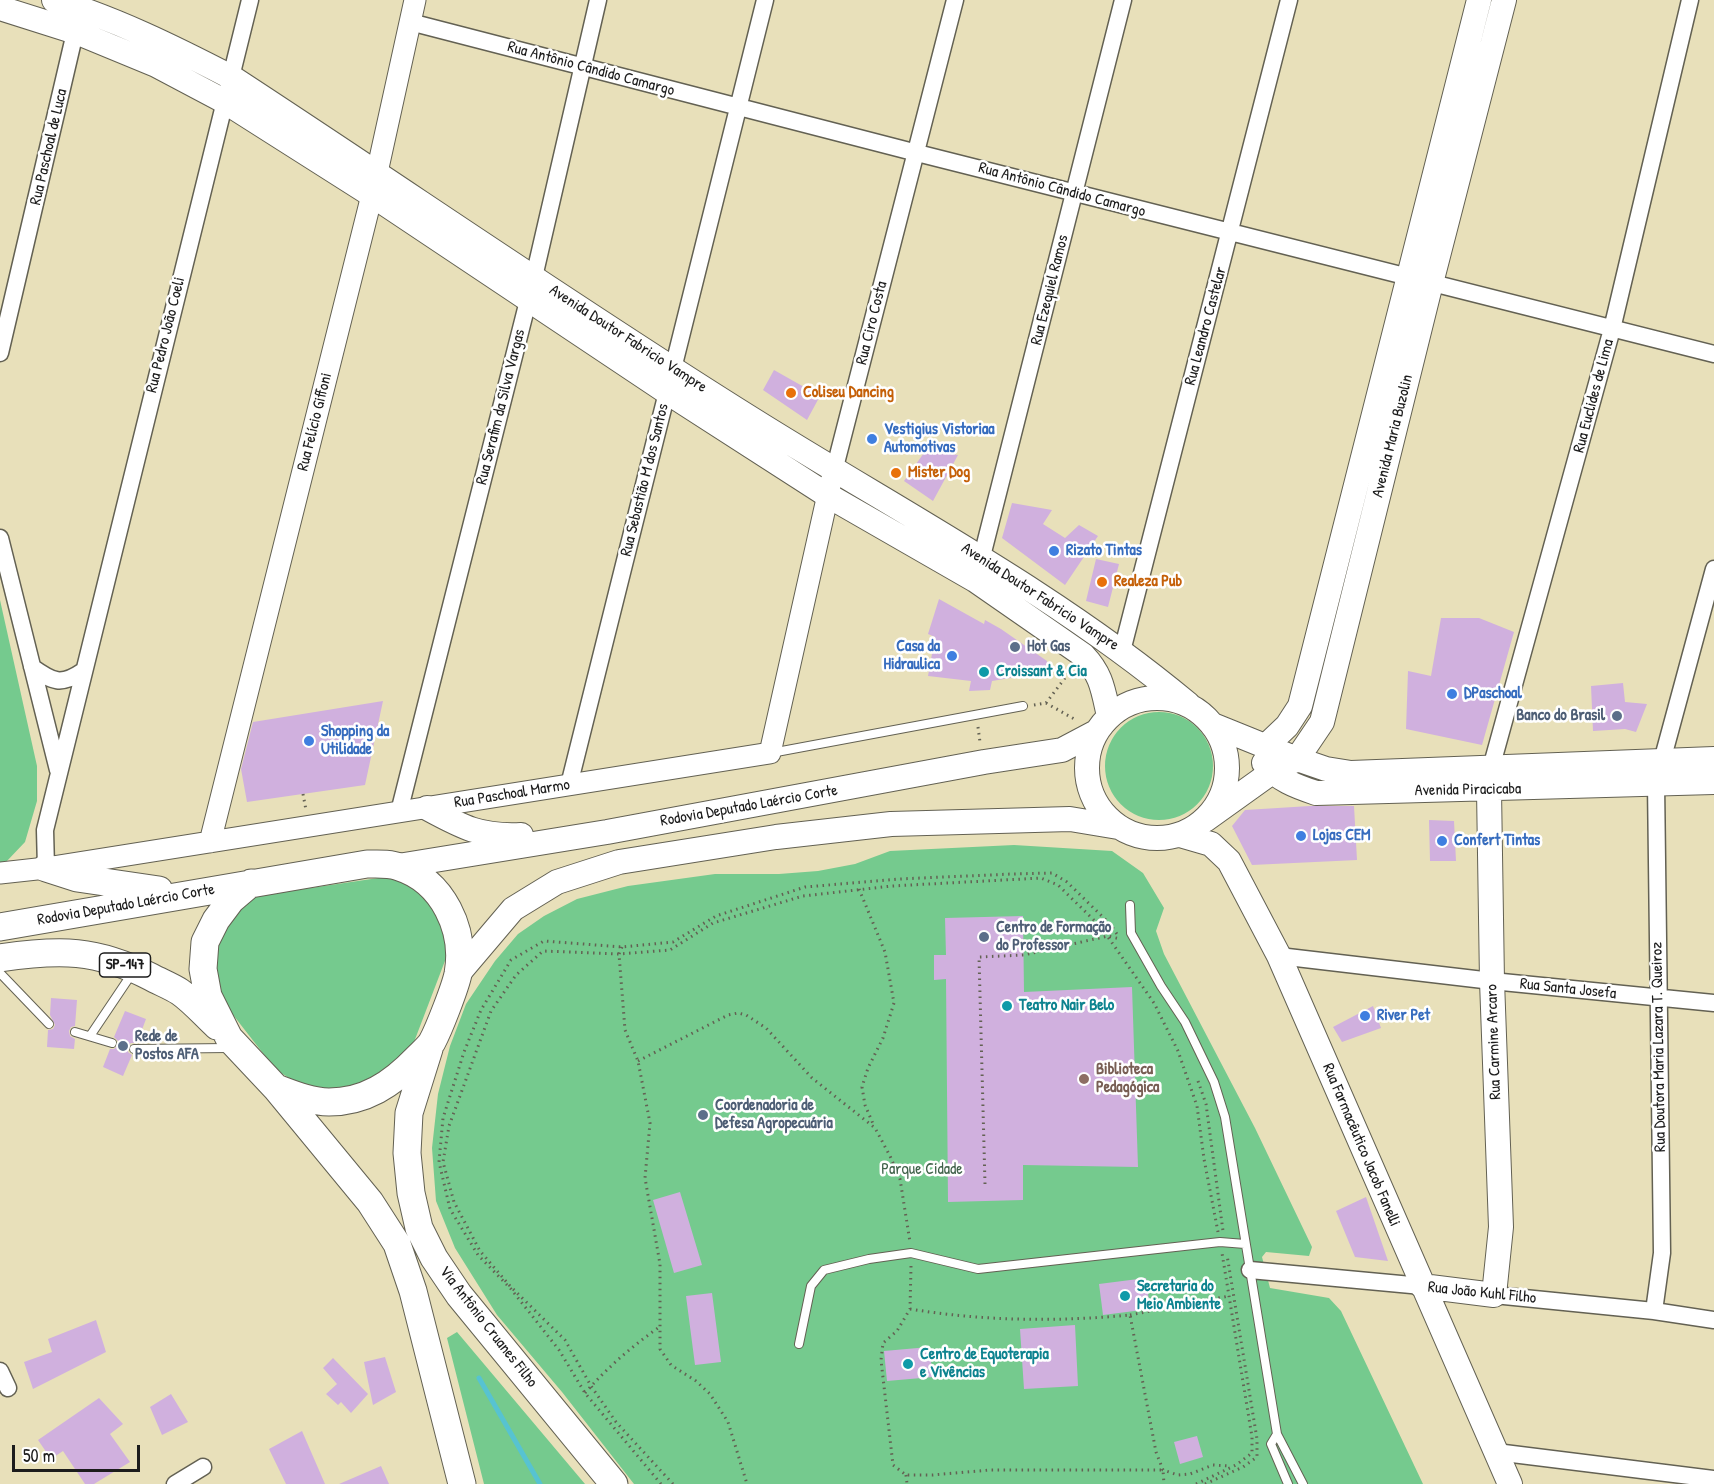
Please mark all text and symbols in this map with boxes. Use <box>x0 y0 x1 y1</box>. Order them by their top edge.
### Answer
street label: Rua Antônio Cândido Camargo <box>505 37 677 101</box>
street label: Rua Paschoal de Luca <box>26 87 72 207</box>
street label: Rua Antônio Cândido Camargo <box>976 158 1148 222</box>
street label: Rua Ezequiel Ramos <box>1027 233 1073 347</box>
street label: Rua Leandro Castelar <box>1181 265 1231 387</box>
street label: Rua Pedro João Coeli <box>142 275 190 395</box>
street label: Rua Ciro Costa <box>852 279 892 367</box>
street label: Avenida Doutor Fabricio Vampre <box>546 281 710 397</box>
street label: Rua Serafim da Silva Vargas <box>472 327 530 487</box>
street label: Rua Euclides de Lima <box>1570 337 1618 455</box>
street label: Rua Felício Giffoni <box>294 371 336 473</box>
street label: Avenida Maria Buzolin <box>1368 373 1418 499</box>
place label: Coliseu Dancing <box>803 383 894 403</box>
marker: Coliseu Dancing <box>784 386 798 400</box>
street label: Rua Sebastião M dos Santos <box>617 402 673 558</box>
place label: Vestigius Vistoriaa Automotivas <box>884 420 995 458</box>
marker: Vestigius Vistoriaa Automotivas <box>865 432 879 446</box>
place label: Mister Dog <box>908 463 970 483</box>
marker: Mister Dog <box>889 466 903 480</box>
street label: Avenida Doutor Fabricio Vampre <box>958 539 1122 655</box>
place label: Rizato Tintas <box>1066 541 1142 561</box>
marker: Rizato Tintas <box>1047 544 1061 558</box>
place label: Realeza Pub <box>1114 572 1182 592</box>
marker: Realeza Pub <box>1095 575 1109 589</box>
place label: Casa da Hidraulica <box>884 637 940 675</box>
place label: Hot Gas <box>1027 637 1070 657</box>
marker: Hot Gas <box>1008 640 1022 654</box>
marker: Casa da Hidraulica <box>945 649 959 663</box>
place label: Croissant & Cia <box>996 662 1087 682</box>
marker: Croissant & Cia <box>977 665 991 679</box>
place label: DPaschoal <box>1464 684 1522 704</box>
marker: DPaschoal <box>1445 687 1459 701</box>
place label: Banco do Brasil <box>1516 706 1605 726</box>
marker: Banco do Brasil <box>1610 709 1624 723</box>
place label: Shopping da Utilidade <box>321 722 389 760</box>
marker: Shopping da Utilidade <box>302 734 316 748</box>
street label: Rua Paschoal Marmo <box>453 775 571 813</box>
street label: Avenida Piracicaba <box>1415 779 1521 801</box>
street label: Rodovia Deputado Laércio Corte <box>659 781 839 831</box>
place label: Lojas CEM <box>1313 826 1371 846</box>
marker: Lojas CEM <box>1294 829 1308 843</box>
place label: Confert Tintas <box>1454 831 1540 851</box>
marker: Confert Tintas <box>1435 834 1449 848</box>
street label: Rodovia Deputado Laércio Corte <box>36 880 216 930</box>
place label: Centro de Formação do Professor <box>996 918 1111 956</box>
marker: Centro de Formação do Professor <box>977 930 991 944</box>
street label: Rua Doutora Maria Lazara T. Queiroz <box>1648 942 1670 1152</box>
road number: SP-147 <box>100 953 150 977</box>
street label: Rua Santa Josefa <box>1519 974 1617 1004</box>
street label: Rua Carmine Arcaro <box>1482 984 1506 1100</box>
place label: Teatro Nair Belo <box>1019 996 1114 1016</box>
marker: Teatro Nair Belo <box>1000 999 1014 1013</box>
place label: River Pet <box>1377 1006 1430 1026</box>
marker: River Pet <box>1358 1009 1372 1023</box>
place label: Rede de Postos AFA <box>135 1027 199 1065</box>
marker: Rede de Postos AFA <box>116 1039 130 1053</box>
place label: Biblioteca Pedagógica <box>1096 1060 1159 1098</box>
street label: Rua Farmacêutico Jacob Fanelli <box>1318 1061 1404 1229</box>
marker: Biblioteca Pedagógica <box>1077 1072 1091 1086</box>
place label: Coordenadoria de Defesa Agropecuária <box>715 1096 833 1134</box>
marker: Coordenadoria de Defesa Agropecuária <box>696 1108 710 1122</box>
park label: Parque Cidade <box>881 1160 963 1180</box>
street label: Via Antônio Cruanes Filho <box>435 1263 541 1391</box>
place label: Secretaria do Meio Ambiente <box>1137 1277 1221 1315</box>
street label: Rua João Kuhl Filho <box>1427 1278 1537 1308</box>
marker: Secretaria do Meio Ambiente <box>1118 1289 1132 1303</box>
place label: Centro de Equoterapia e Vivências <box>920 1345 1049 1383</box>
marker: Centro de Equoterapia e Vivências <box>901 1357 915 1371</box>
scale bar <box>15 1433 142 1471</box>
text: 50 m <box>23 1443 55 1468</box>

